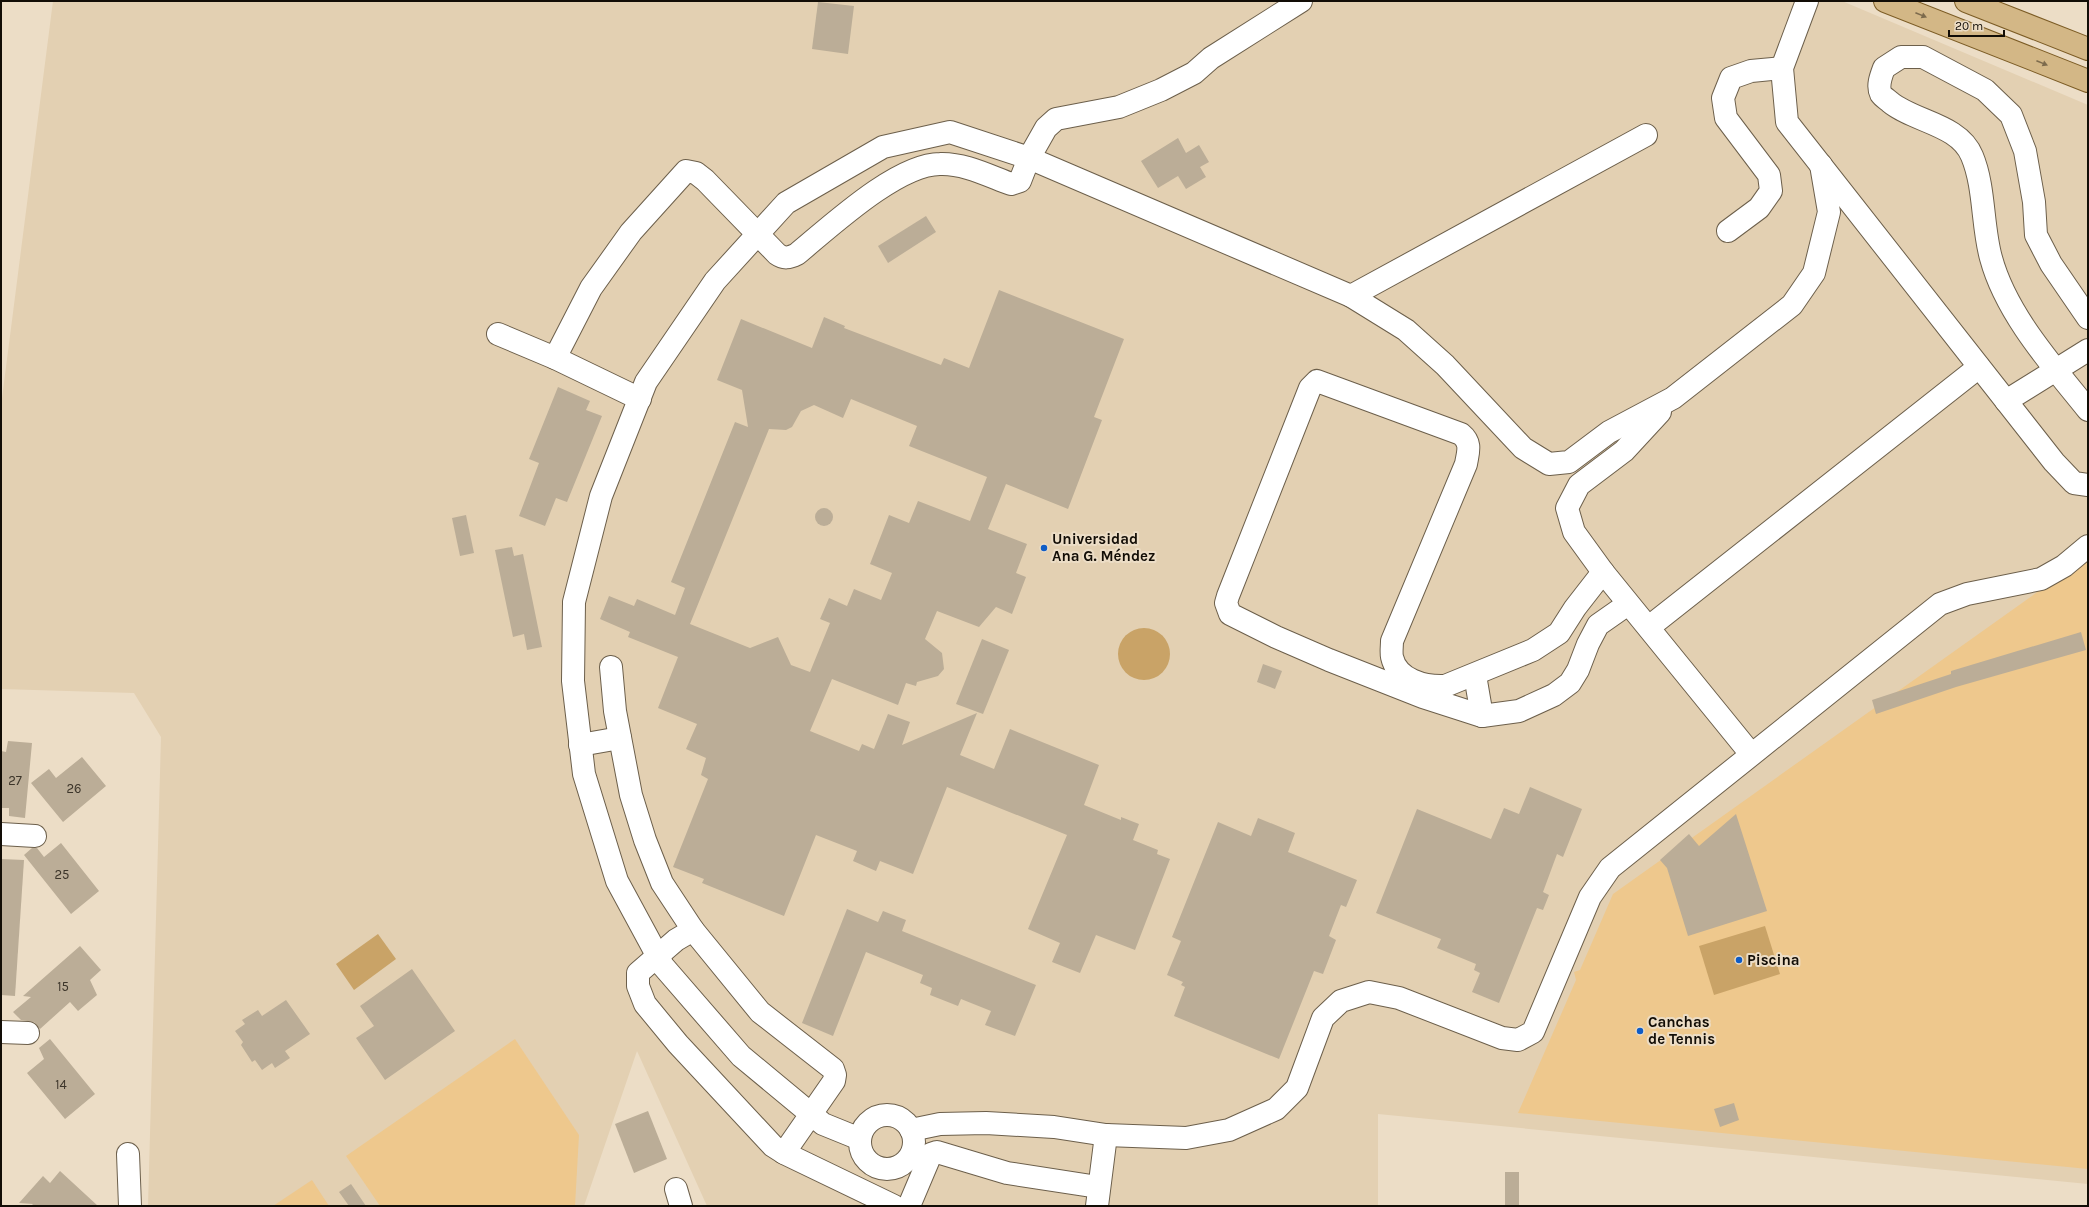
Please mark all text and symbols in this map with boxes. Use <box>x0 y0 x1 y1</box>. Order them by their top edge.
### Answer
scale bar <box>1949 12 2004 38</box>
one-way arrow <box>1916 13 1928 19</box>
text: 20 m <box>1955 19 1983 33</box>
one-way arrow <box>2037 61 2049 67</box>
place label: Universidad Ana G. Méndez <box>1052 530 1155 565</box>
marker: Universidad Ana G. Méndez <box>1039 543 1049 553</box>
house number: 27 <box>8 773 22 788</box>
house number: 26 <box>67 781 81 796</box>
house number: 25 <box>55 867 69 882</box>
place label: Piscina <box>1747 951 1800 969</box>
marker: Piscina <box>1734 955 1744 965</box>
house number: 15 <box>57 979 69 994</box>
place label: Canchas de Tennis <box>1648 1013 1715 1048</box>
marker: Canchas de Tennis <box>1635 1026 1645 1036</box>
house number: 14 <box>55 1077 67 1092</box>

